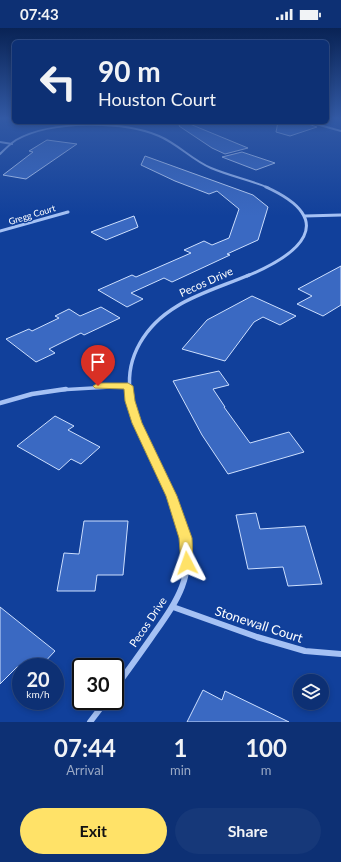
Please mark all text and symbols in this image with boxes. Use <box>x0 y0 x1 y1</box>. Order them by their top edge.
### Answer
text: 07:43 <box>20 5 59 23</box>
text: 90 m <box>98 54 161 88</box>
icon: left <box>32 56 84 108</box>
text: Houston Court <box>98 88 216 110</box>
street label: Gregg Court <box>7 202 57 227</box>
street label: Pecos Drive <box>177 264 235 299</box>
pin <box>81 345 115 386</box>
icon: arrive <box>87 351 109 373</box>
position arrow <box>166 542 208 584</box>
street label: Pecos Drive <box>126 594 169 649</box>
street label: Stonewall Court <box>213 602 305 646</box>
speed limit sign: 30 <box>72 658 124 710</box>
text: 20 <box>26 667 50 691</box>
map controls <box>293 674 329 710</box>
button: layers <box>293 674 329 710</box>
text: km/h <box>26 688 50 700</box>
text: 07:44 <box>54 733 116 762</box>
text: 1 <box>174 733 188 762</box>
text: 100 <box>245 733 287 762</box>
text: Arrival <box>66 762 104 778</box>
text: min <box>170 762 191 778</box>
text: m <box>261 762 271 778</box>
button: Exit <box>20 808 167 854</box>
button: Share <box>175 808 321 854</box>

